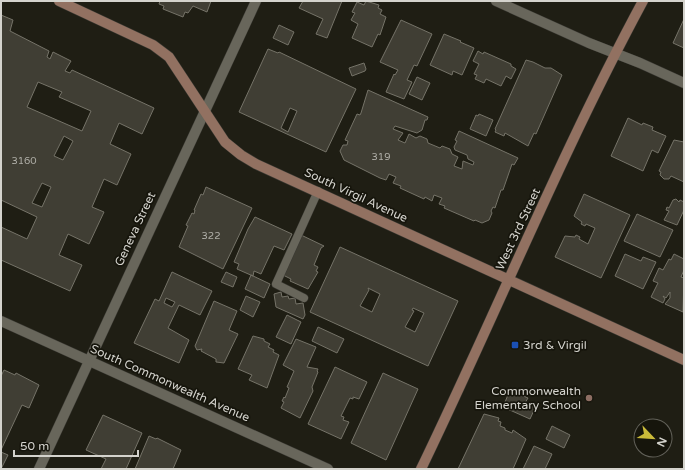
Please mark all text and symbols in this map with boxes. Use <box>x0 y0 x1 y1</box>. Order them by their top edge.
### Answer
house number: 319 <box>372 151 390 163</box>
house number: 3160 <box>11 155 37 167</box>
street label: South Virgil Avenue <box>302 165 410 225</box>
street label: West 3rd Street <box>493 185 543 272</box>
street label: Geneva Street <box>112 189 158 268</box>
house number: 322 <box>202 230 220 242</box>
place label: 3rd & Virgil <box>523 338 587 352</box>
marker: 3rd & Virgil <box>510 340 520 350</box>
street label: South Commonwealth Avenue <box>88 341 252 425</box>
place label: Commonwealth Elementary School <box>474 384 581 412</box>
marker: Commonwealth Elementary School <box>584 393 594 403</box>
north arrow <box>633 418 673 458</box>
scale bar <box>14 432 138 458</box>
text: N <box>654 435 669 449</box>
text: 50 m <box>20 439 49 453</box>

